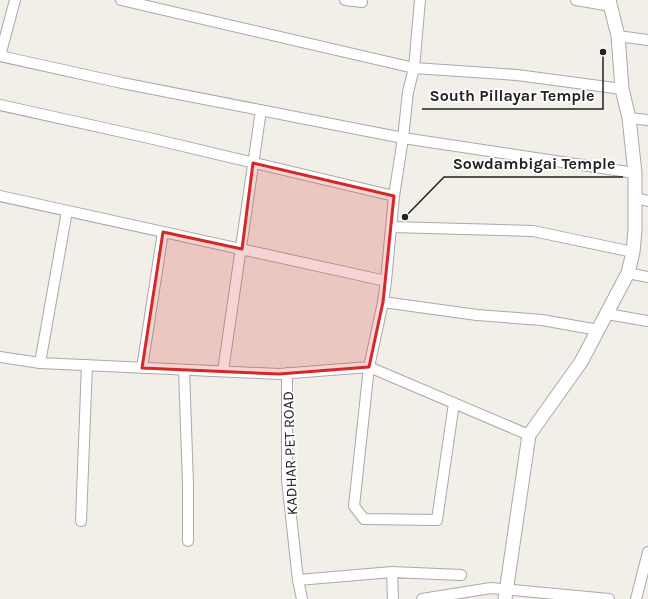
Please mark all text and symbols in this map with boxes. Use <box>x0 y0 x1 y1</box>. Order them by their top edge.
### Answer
callout: South Pillayar Temple <box>422 81 603 109</box>
text: South Pillayar Temple <box>430 86 594 105</box>
callout: Sowdambigai Temple <box>444 149 623 177</box>
text: Sowdambigai Temple <box>453 154 615 173</box>
street label: KADHAR PET ROAD <box>279 391 301 515</box>

